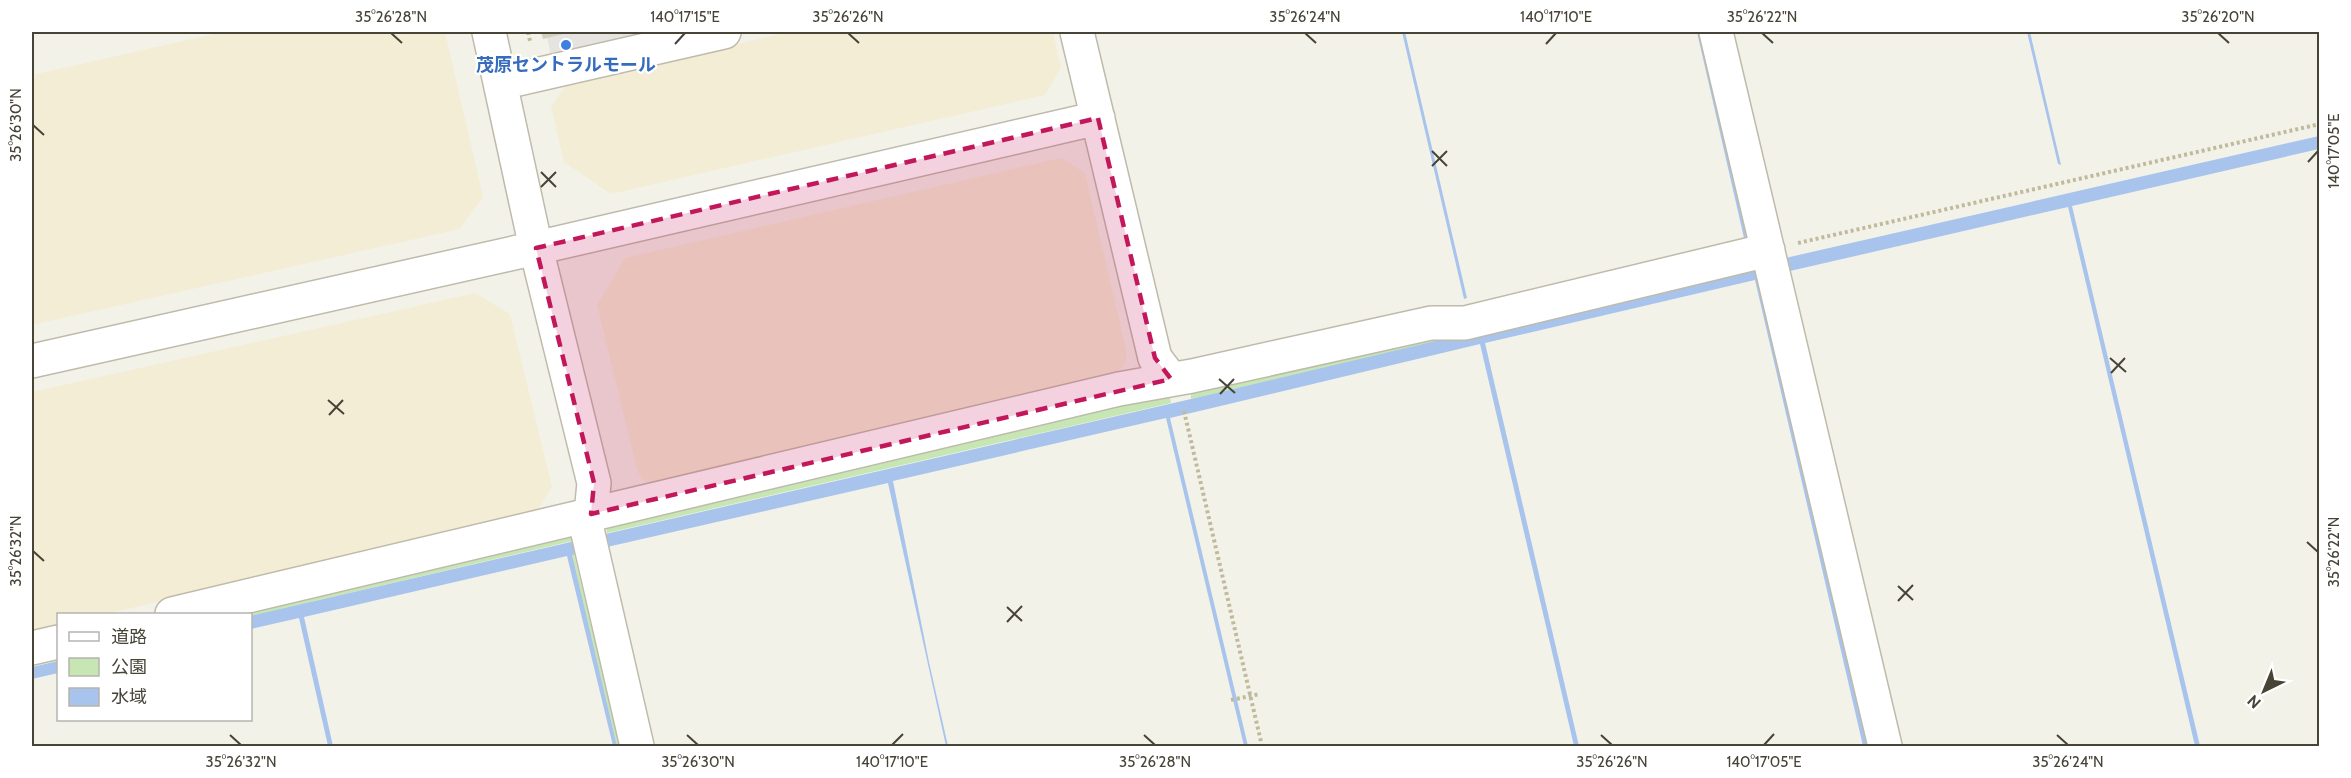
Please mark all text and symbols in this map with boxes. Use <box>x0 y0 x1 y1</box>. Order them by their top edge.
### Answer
text: 35°26'28"N <box>355 8 427 26</box>
text: 140°17'15"E <box>650 8 720 26</box>
text: 35°26'26"N <box>812 8 884 26</box>
text: 35°26'24"N <box>1269 8 1341 26</box>
text: 140°17'10"E <box>1520 8 1592 26</box>
text: 35°26'22"N <box>1727 8 1797 26</box>
text: 35°26'20"N <box>2181 8 2255 26</box>
marker: 茂原セントラルモール <box>559 38 573 52</box>
place label: 茂原セントラルモール <box>476 54 656 76</box>
text: 35°26'30"N <box>7 88 25 162</box>
text: 140°17'05"E <box>2325 113 2343 189</box>
text: 35°26'32"N <box>7 516 25 586</box>
text: 35°26'22"N <box>2325 517 2343 587</box>
legend <box>57 613 252 721</box>
text: 道路 <box>111 626 147 648</box>
text: 公園 <box>111 656 147 678</box>
north arrow <box>2234 661 2294 721</box>
text: 水域 <box>111 686 147 708</box>
text: N <box>2243 691 2265 712</box>
text: 35°26'32"N <box>206 753 276 771</box>
text: 35°26'30"N <box>661 753 735 771</box>
text: 140°17'10"E <box>856 753 928 771</box>
text: 35°26'28"N <box>1119 753 1191 771</box>
text: 35°26'26"N <box>1576 753 1648 771</box>
text: 140°17'05"E <box>1726 753 1802 771</box>
text: 35°26'24"N <box>2032 753 2104 771</box>

